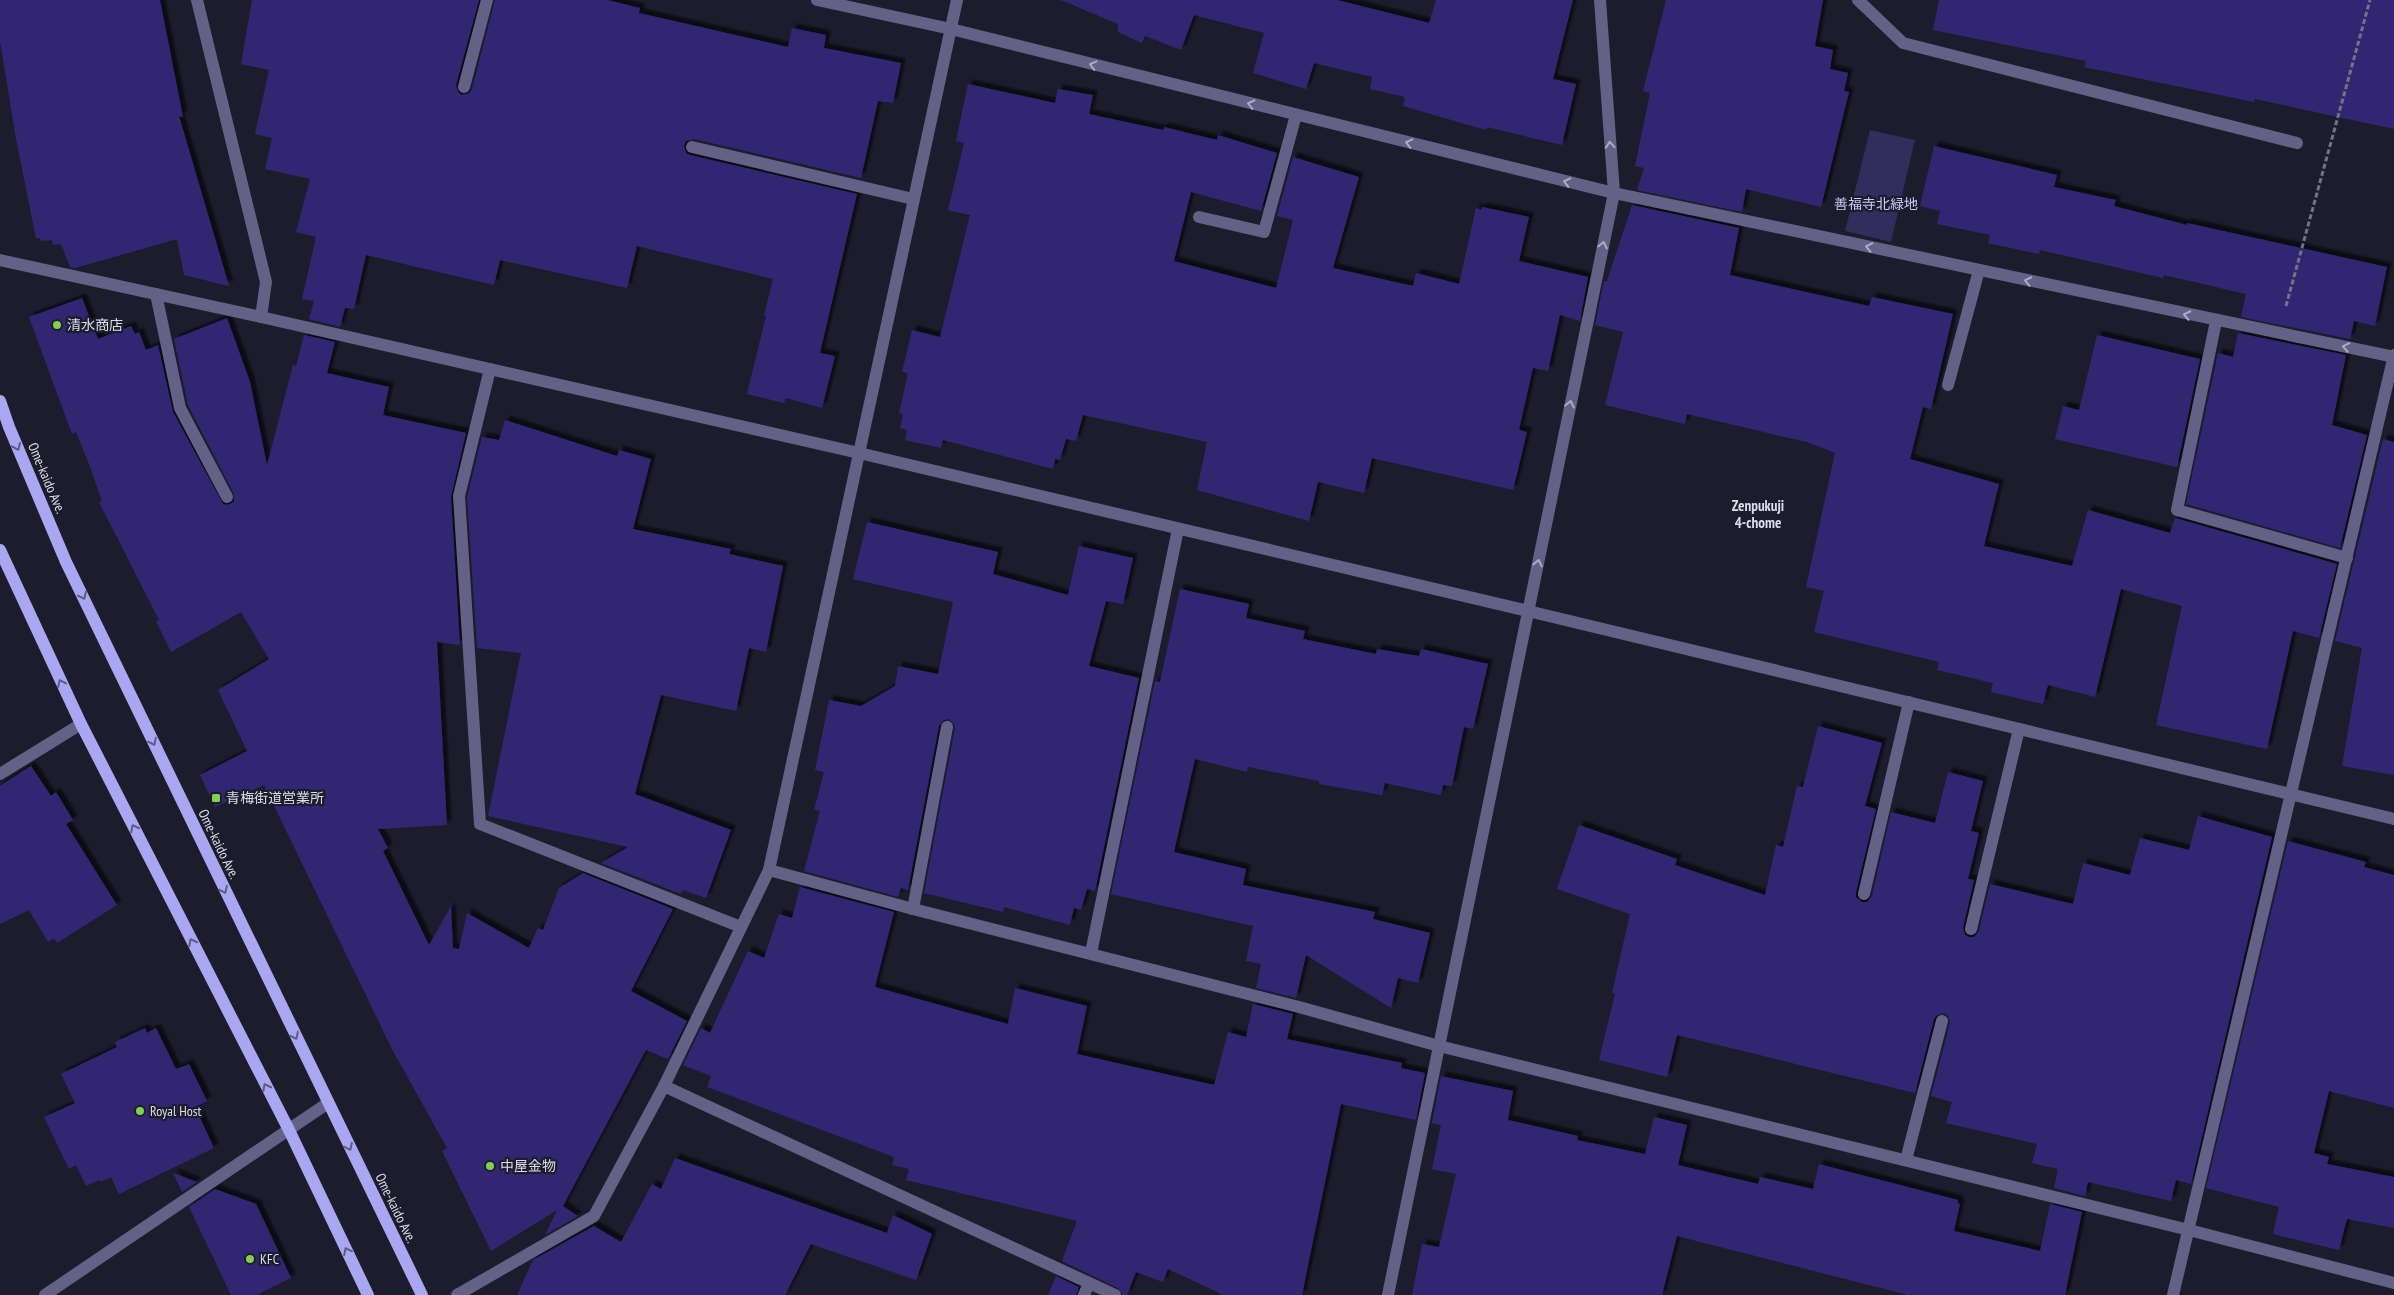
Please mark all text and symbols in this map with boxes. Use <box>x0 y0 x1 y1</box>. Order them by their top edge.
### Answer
one-way arrow <box>1089 60 1098 71</box>
one-way arrow <box>1248 99 1256 109</box>
one-way arrow <box>1405 138 1413 148</box>
one-way arrow <box>1605 141 1616 149</box>
one-way arrow <box>1562 177 1571 188</box>
park label: 善福寺北緑地 <box>1834 195 1918 213</box>
one-way arrow <box>1598 240 1608 249</box>
one-way arrow <box>1865 242 1874 253</box>
one-way arrow <box>2024 276 2033 286</box>
one-way arrow <box>2183 310 2191 320</box>
place label: 清水商店 <box>67 316 123 334</box>
marker: 清水商店 <box>51 319 63 331</box>
one-way arrow <box>2342 342 2351 353</box>
one-way arrow <box>1565 399 1575 408</box>
street label: Ome-kaido Ave. <box>24 440 70 516</box>
one-way arrow <box>11 442 22 451</box>
district label: Zenpukuji 4-chome <box>1732 496 1784 532</box>
one-way arrow <box>1532 559 1542 567</box>
one-way arrow <box>76 591 87 600</box>
one-way arrow <box>57 679 67 688</box>
one-way arrow <box>147 737 157 746</box>
place label: 青梅街道営業所 <box>226 789 324 807</box>
marker: 青梅街道営業所 <box>210 792 222 804</box>
street label: Ome-kaido Ave. <box>194 806 244 882</box>
one-way arrow <box>130 824 140 833</box>
one-way arrow <box>218 885 229 894</box>
one-way arrow <box>188 938 199 947</box>
one-way arrow <box>289 1031 299 1040</box>
one-way arrow <box>262 1083 272 1092</box>
place label: Royal Host <box>150 1102 201 1120</box>
marker: Royal Host <box>134 1105 146 1117</box>
one-way arrow <box>343 1142 353 1151</box>
place label: 中屋金物 <box>500 1157 556 1175</box>
marker: 中屋金物 <box>484 1160 496 1172</box>
street label: Ome-kaido Ave. <box>371 1170 421 1246</box>
one-way arrow <box>343 1247 353 1256</box>
place label: KFC <box>260 1250 280 1268</box>
marker: KFC <box>244 1253 256 1265</box>

